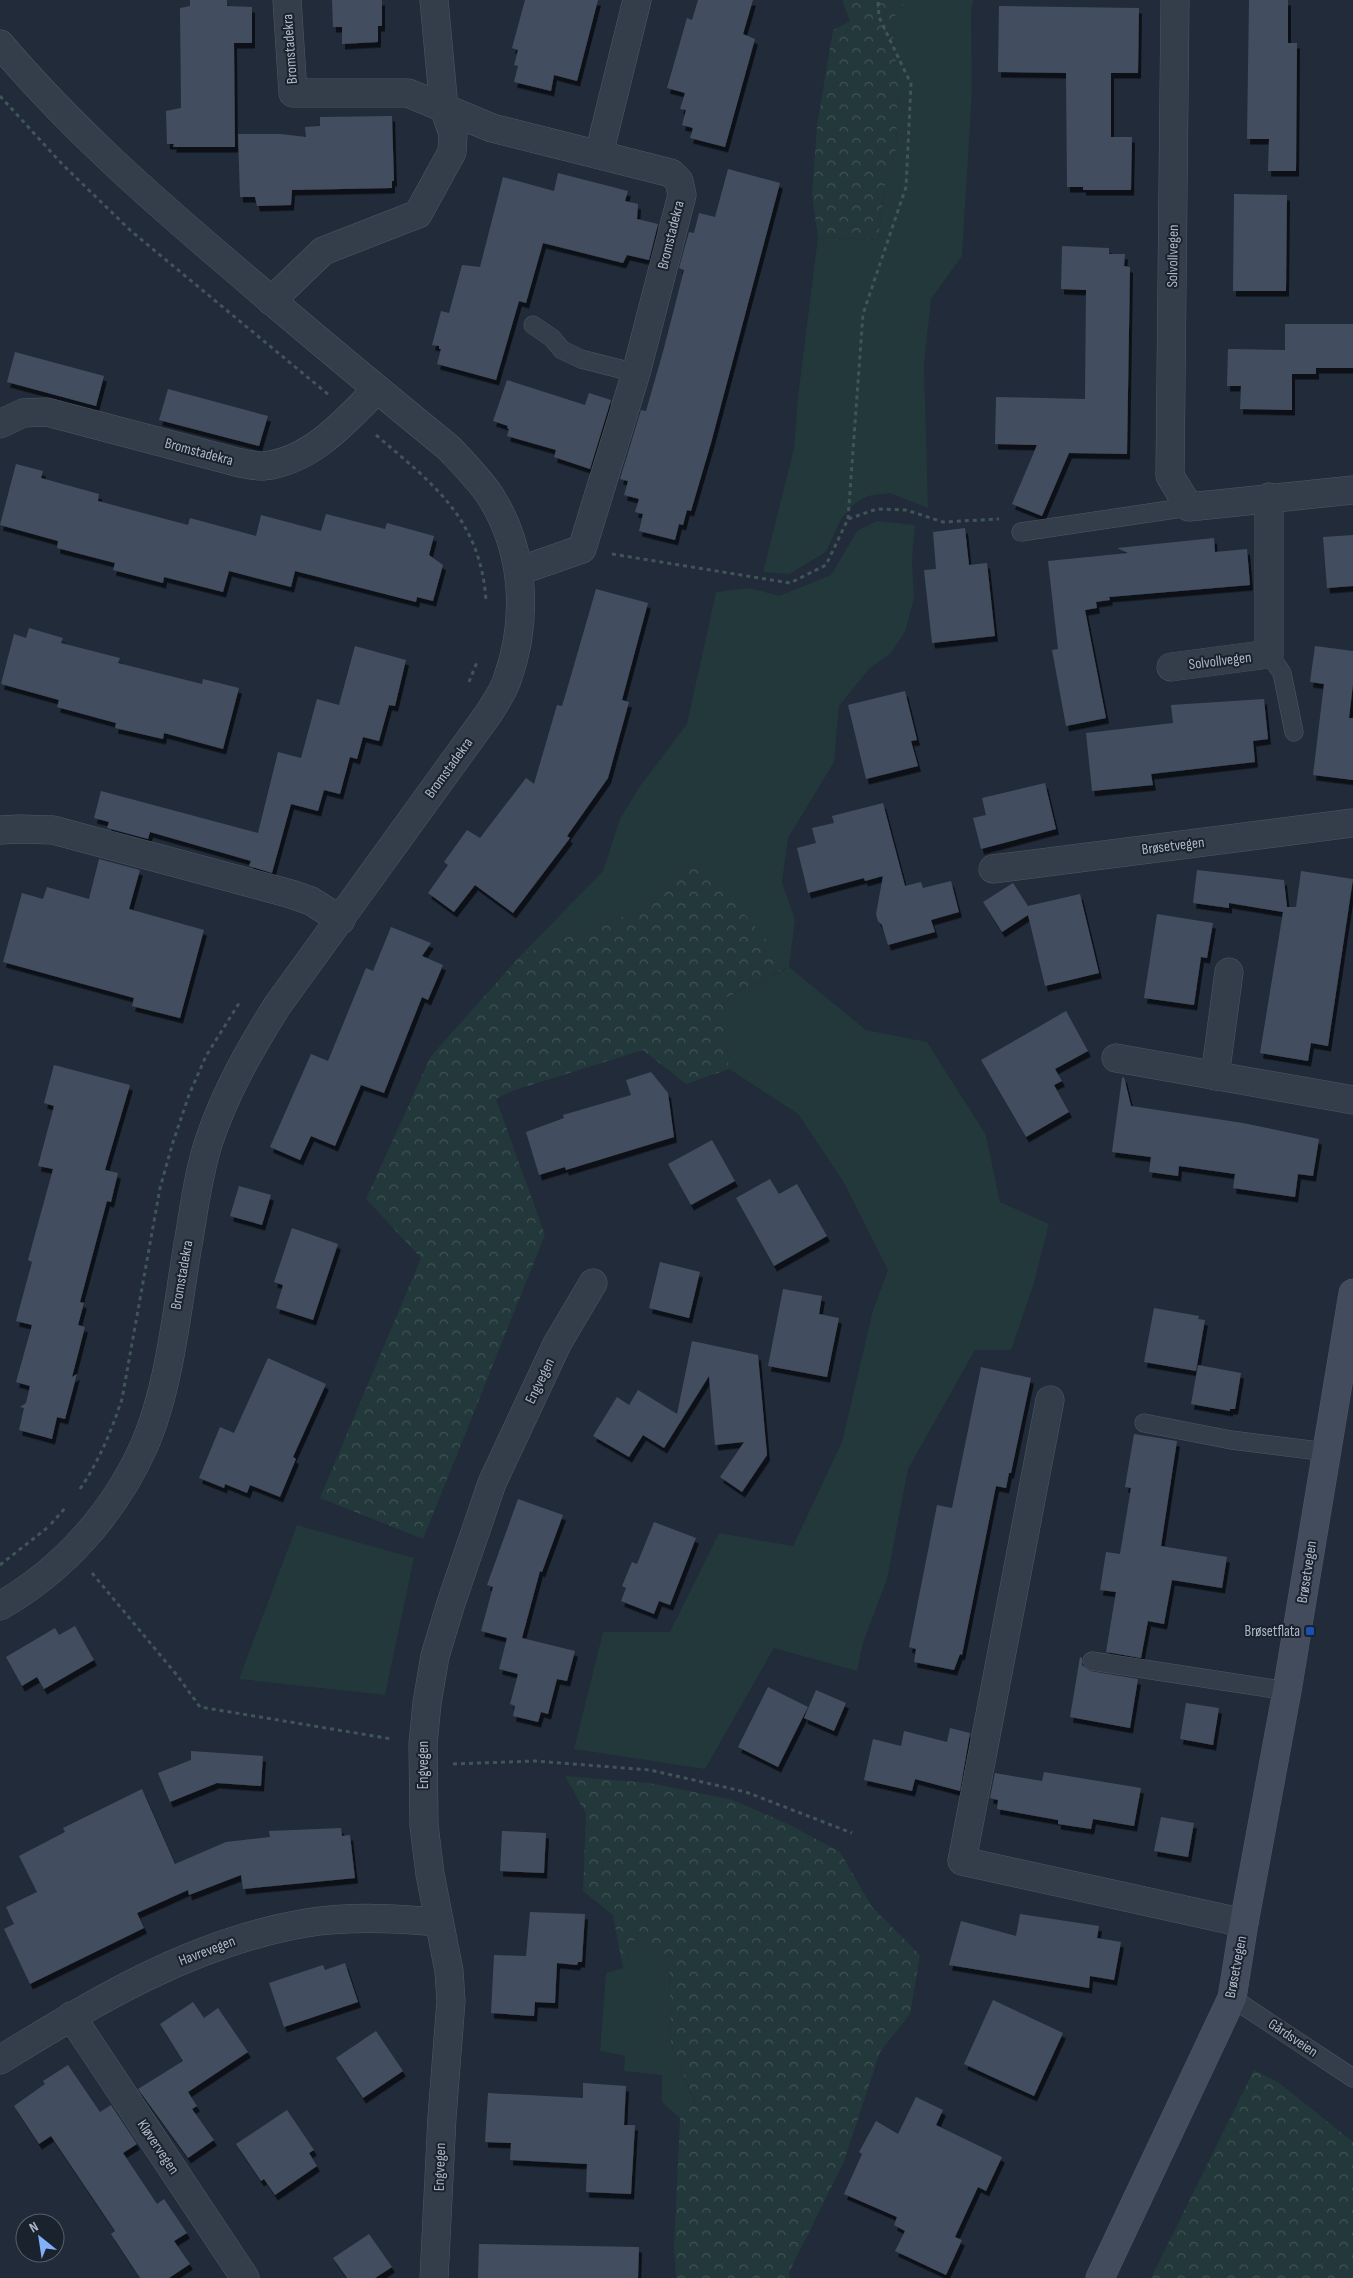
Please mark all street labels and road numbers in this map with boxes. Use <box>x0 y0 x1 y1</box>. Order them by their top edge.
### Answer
street label: Bromstadekra <box>278 13 302 85</box>
street label: Bromstadekra <box>653 198 689 271</box>
street label: Solvollvegen <box>1163 224 1183 288</box>
street label: Bromstadekra <box>163 434 236 470</box>
street label: Solvollvegen <box>1188 648 1252 674</box>
street label: Bromstadekra <box>421 734 477 802</box>
street label: Brøsetvegen <box>1141 833 1205 859</box>
street label: Bromstadekra <box>167 1239 197 1311</box>
street label: Engvegen <box>521 1355 559 1407</box>
street label: Brøsetvegen <box>1293 1539 1321 1605</box>
street label: Engvegen <box>414 1741 433 1789</box>
street label: Havrevegen <box>176 1932 238 1970</box>
street label: Brøsetvegen <box>1221 1934 1251 2000</box>
street label: Gårdsveien <box>1265 2015 1321 2061</box>
street label: Kløvervegen <box>133 2116 183 2178</box>
street label: Engvegen <box>430 2142 450 2192</box>

